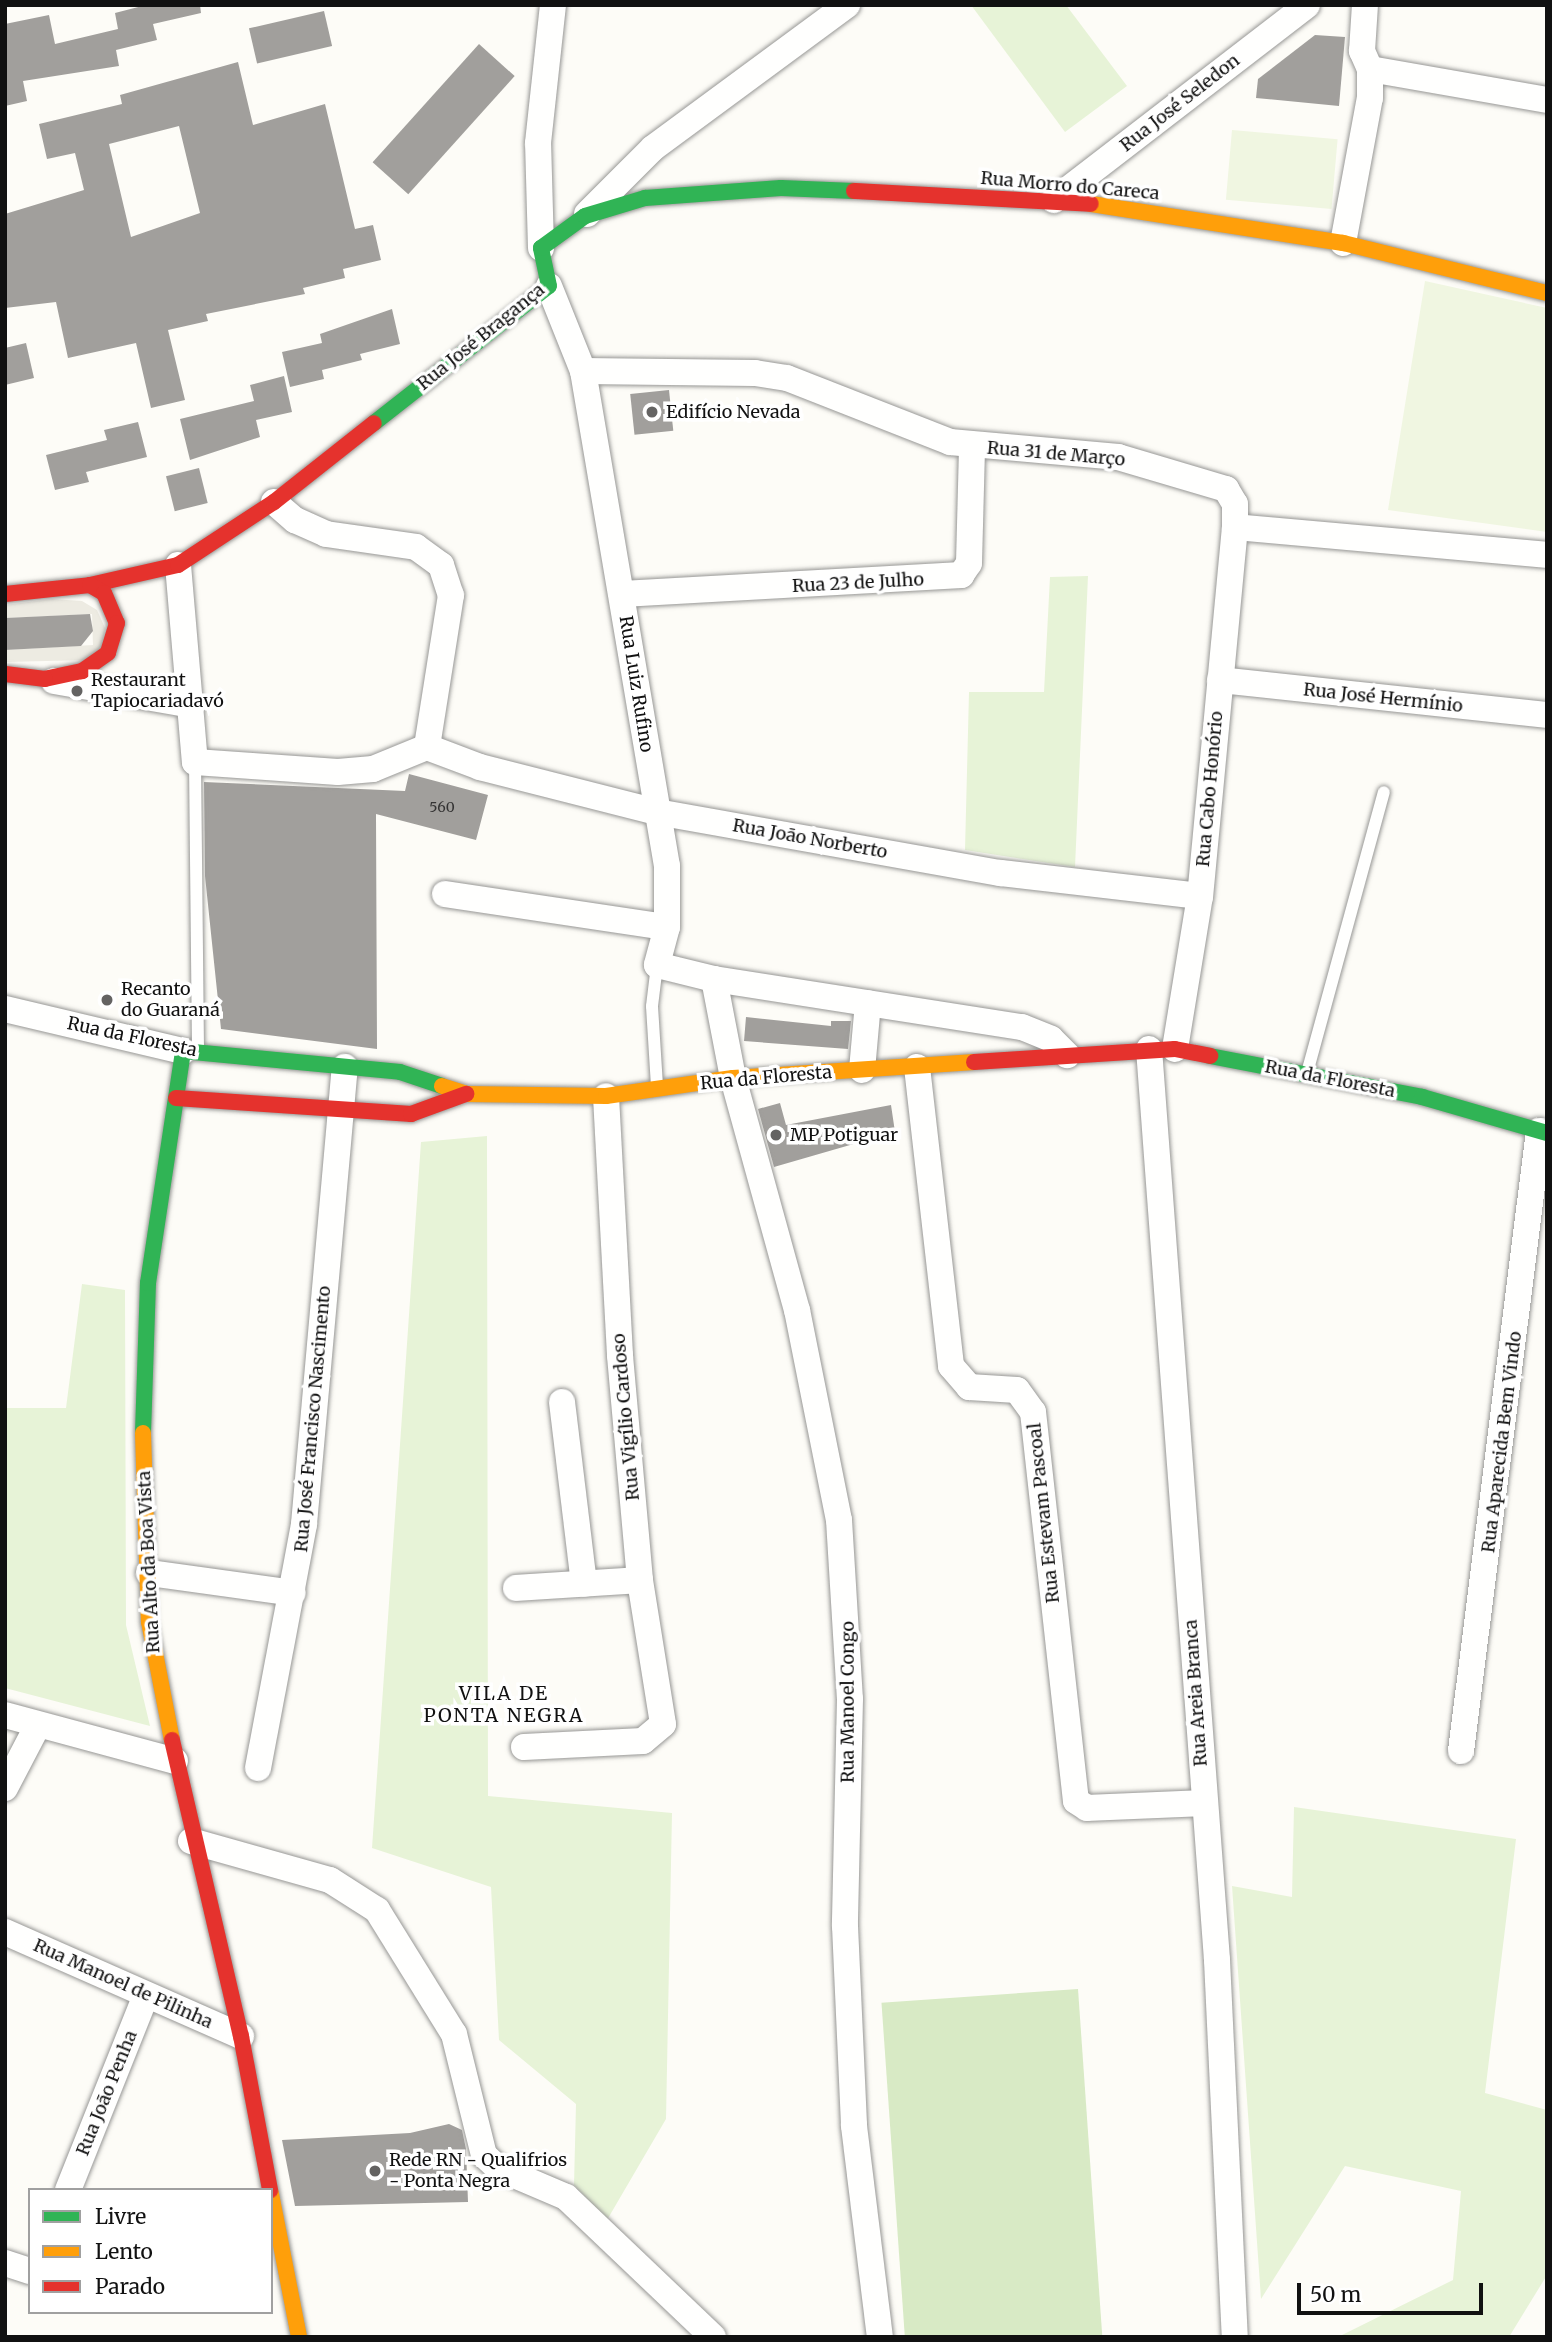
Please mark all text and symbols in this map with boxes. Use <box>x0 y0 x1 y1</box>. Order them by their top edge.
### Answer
street label: Rua José Seledon <box>1116 50 1244 156</box>
street label: Rua Morro do Careca <box>980 167 1160 205</box>
street label: Rua José Bragança <box>413 279 549 395</box>
place label: Edifício Nevada <box>666 401 800 423</box>
marker: Edifício Nevada <box>644 404 660 420</box>
street label: Rua 31 de Março <box>986 437 1126 471</box>
street label: Rua 23 de Julho <box>792 569 924 597</box>
street label: Rua Luiz Rufino <box>615 614 657 754</box>
place label: Restaurant Tapiocariadavó <box>91 670 224 712</box>
street label: Rua José Hermínio <box>1302 679 1464 717</box>
marker: Restaurant Tapiocariadavó <box>69 683 85 699</box>
street label: Rua Cabo Honório <box>1192 710 1228 868</box>
house number: 560 <box>429 799 455 815</box>
street label: Rua João Norberto <box>731 815 889 863</box>
place label: Recanto do Guaraná <box>121 979 220 1021</box>
marker: Recanto do Guaraná <box>99 992 115 1008</box>
street label: Rua da Floresta <box>65 1013 199 1061</box>
street label: Rua da Floresta <box>1263 1056 1397 1102</box>
street label: Rua da Floresta <box>699 1061 833 1095</box>
place label: MP Potiguar <box>790 1124 898 1146</box>
marker: MP Potiguar <box>768 1127 784 1143</box>
street label: Rua José Francisco Nascimento <box>291 1285 335 1553</box>
street label: Rua Aparecida Bem Vindo <box>1478 1330 1526 1554</box>
street label: Rua Vigílio Cardoso <box>608 1332 644 1502</box>
street label: Rua Estevam Pascoal <box>1024 1422 1064 1604</box>
street label: Rua Alto da Boa Vista <box>133 1470 165 1654</box>
street label: Rua Areia Branca <box>1180 1619 1212 1767</box>
street label: Rua Manoel Congo <box>837 1621 859 1783</box>
district label: VILA DE PONTA NEGRA <box>425 1683 583 1727</box>
street label: Rua Manoel de Pilinha <box>30 1935 216 2033</box>
street label: Rua João Penha <box>72 2027 142 2159</box>
place label: Rede RN - Qualifrios - Ponta Negra <box>389 2150 567 2192</box>
marker: Rede RN - Qualifrios - Ponta Negra <box>367 2163 383 2179</box>
legend <box>28 2188 273 2314</box>
text: Livre <box>95 2203 146 2230</box>
text: Lento <box>95 2238 153 2265</box>
scale bar <box>1300 2268 1486 2312</box>
text: Parado <box>95 2273 165 2300</box>
text: 50 m <box>1310 2281 1361 2308</box>

